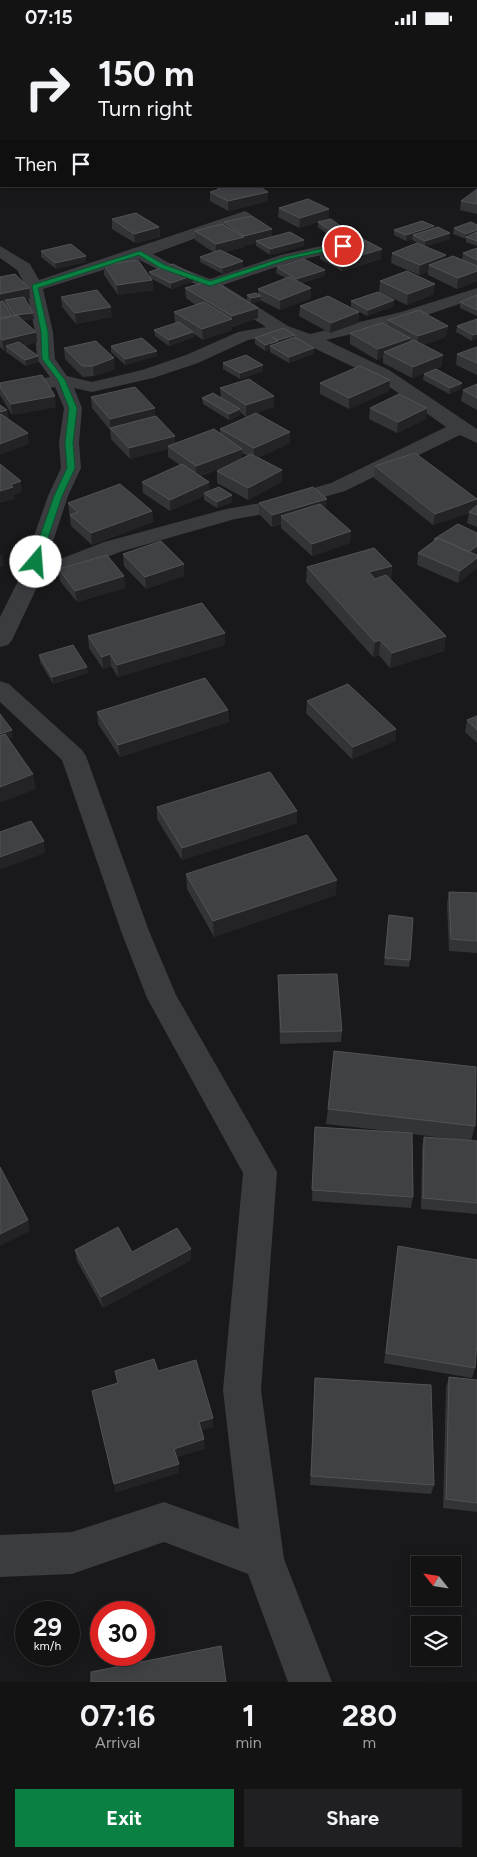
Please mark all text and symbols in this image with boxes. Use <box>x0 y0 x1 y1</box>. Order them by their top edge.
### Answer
text: 07:15 <box>25 6 73 29</box>
text: 150 m <box>98 53 195 95</box>
icon: right <box>15 55 80 120</box>
text: Turn right <box>98 95 193 122</box>
icon: arrive <box>67 150 95 178</box>
text: Then <box>15 153 57 176</box>
pin <box>322 225 364 267</box>
icon: arrive <box>329 232 357 260</box>
position arrow <box>9 535 61 587</box>
north arrow <box>411 1556 461 1606</box>
map controls <box>411 1556 461 1666</box>
speed limit sign: 30 <box>90 1601 155 1666</box>
text: 29 <box>33 1612 62 1642</box>
button: layers <box>411 1616 461 1666</box>
text: km/h <box>34 1639 61 1653</box>
text: 07:16 <box>80 1697 155 1734</box>
text: 1 <box>242 1697 255 1734</box>
text: 280 <box>342 1697 397 1734</box>
text: Arrival <box>95 1733 140 1752</box>
text: min <box>235 1733 262 1752</box>
text: m <box>362 1733 376 1752</box>
button: Exit <box>15 1789 234 1847</box>
button: Share <box>244 1789 462 1847</box>

